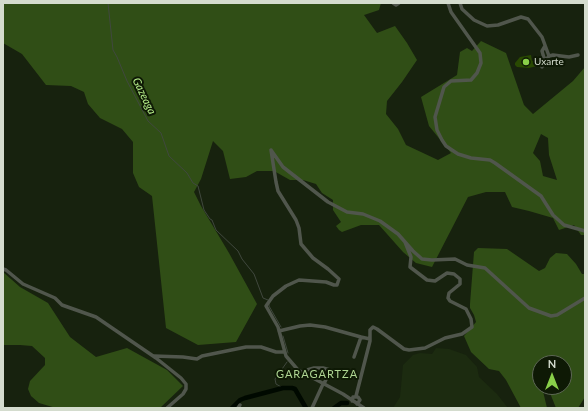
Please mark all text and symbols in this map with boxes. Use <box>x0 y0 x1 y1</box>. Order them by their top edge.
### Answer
place label: Uxarte <box>534 56 564 68</box>
marker: Uxarte <box>521 57 531 67</box>
water label: Gazeaga <box>129 75 159 117</box>
north arrow <box>532 355 572 395</box>
text: N <box>548 357 556 370</box>
district label: GARAGARTZA <box>276 367 358 381</box>

